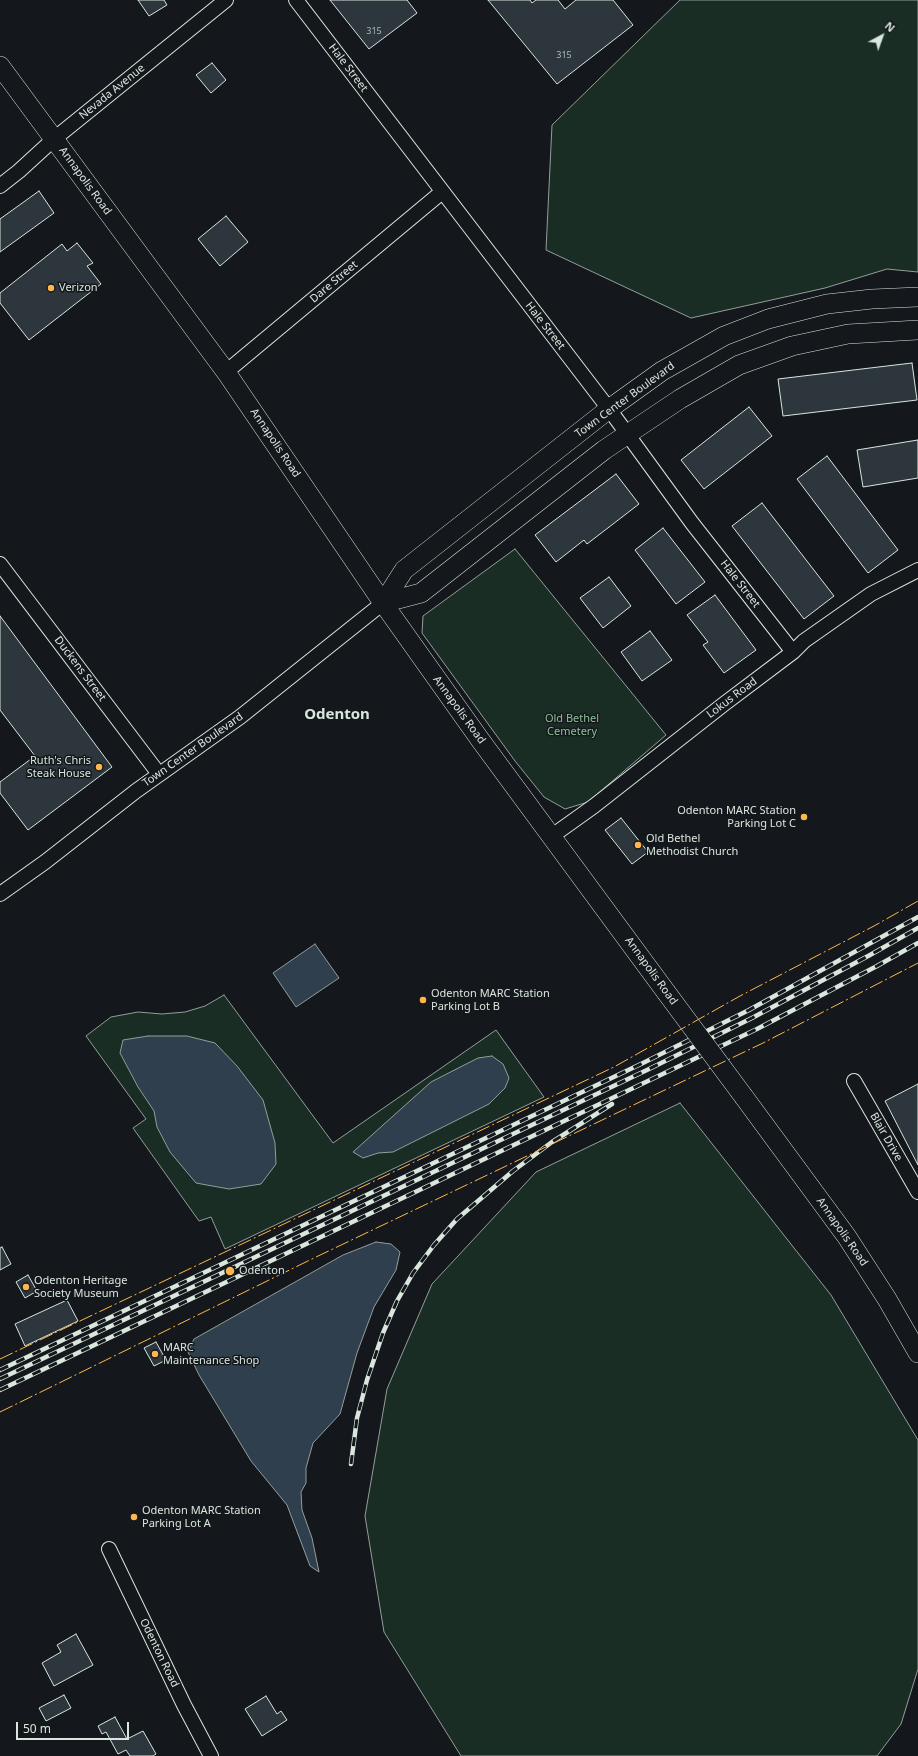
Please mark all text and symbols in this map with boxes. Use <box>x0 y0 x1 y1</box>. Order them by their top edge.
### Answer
north arrow <box>862 16 902 56</box>
text: N <box>882 18 898 35</box>
house number: 315 <box>366 26 382 36</box>
street label: Hale Street <box>326 41 370 95</box>
house number: 315 <box>556 50 572 60</box>
street label: Nevada Avenue <box>77 62 147 122</box>
street label: Annapolis Road <box>56 145 114 217</box>
street label: Dare Street <box>307 258 361 306</box>
place label: Verizon <box>59 281 98 295</box>
marker: Verizon <box>46 283 56 293</box>
street label: Hale Street <box>522 300 568 352</box>
street label: Town Center Boulevard <box>573 359 677 441</box>
street label: Annapolis Road <box>247 406 303 480</box>
street label: Hale Street <box>717 558 763 610</box>
street label: Duckens Street <box>51 634 109 704</box>
street label: Annapolis Road <box>430 674 488 746</box>
street label: Lokus Road <box>704 675 760 721</box>
district label: Odenton <box>304 706 370 724</box>
street label: Town Center Boulevard <box>140 710 246 790</box>
park label: Old Bethel Cemetery <box>545 712 599 738</box>
place label: Ruth's Chris Steak House <box>27 754 91 780</box>
marker: Ruth's Chris Steak House <box>94 762 104 772</box>
place label: Odenton MARC Station Parking Lot C <box>677 804 796 830</box>
marker: Odenton MARC Station Parking Lot C <box>799 812 809 822</box>
place label: Old Bethel Methodist Church <box>646 832 738 858</box>
marker: Old Bethel Methodist Church <box>633 840 643 850</box>
street label: Annapolis Road <box>622 935 680 1007</box>
place label: Odenton MARC Station Parking Lot B <box>431 987 550 1013</box>
marker: Odenton MARC Station Parking Lot B <box>418 995 428 1005</box>
street label: Blair Drive <box>867 1110 905 1164</box>
street label: Annapolis Road <box>814 1195 870 1269</box>
place label: Odenton <box>239 1264 285 1278</box>
marker: Odenton <box>224 1265 236 1277</box>
place label: Odenton Heritage Society Museum <box>34 1274 127 1300</box>
marker: Odenton Heritage Society Museum <box>21 1282 31 1292</box>
place label: MARC Maintenance Shop <box>163 1341 259 1367</box>
marker: MARC Maintenance Shop <box>150 1349 160 1359</box>
place label: Odenton MARC Station Parking Lot A <box>142 1504 261 1530</box>
marker: Odenton MARC Station Parking Lot A <box>129 1512 139 1522</box>
street label: Odenton Road <box>137 1616 181 1690</box>
scale bar <box>18 1714 131 1740</box>
text: 50 m <box>23 1720 51 1737</box>

